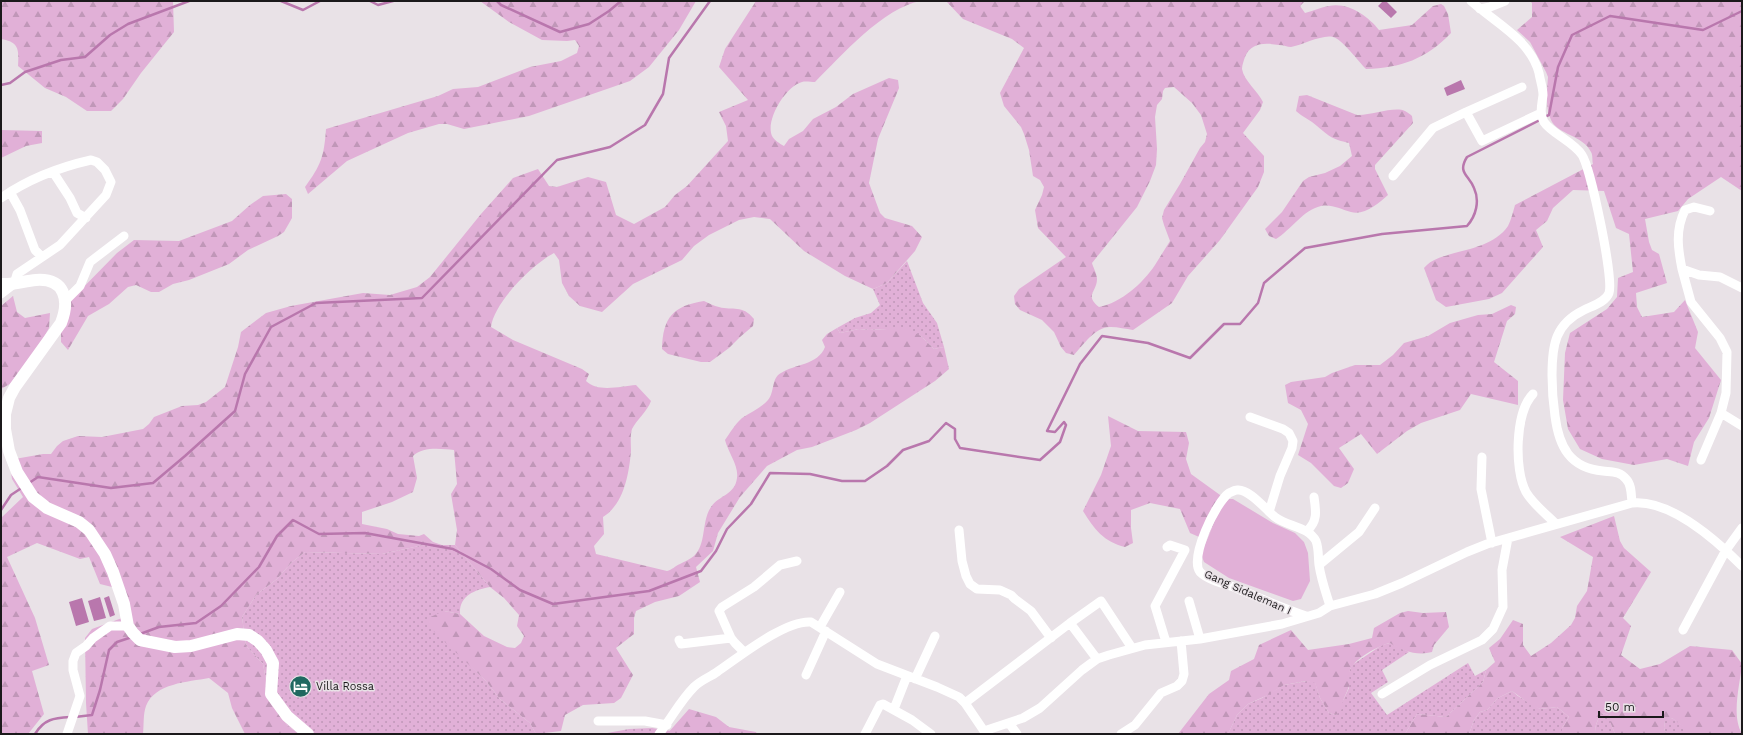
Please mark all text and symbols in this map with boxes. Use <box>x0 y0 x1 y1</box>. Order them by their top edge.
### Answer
street label: Gang Sidaleman I <box>1202 567 1293 617</box>
hotel icon: Villa Rossa <box>288 673 314 699</box>
place label: Villa Rossa <box>316 680 374 693</box>
scale bar <box>1599 693 1663 719</box>
text: 50 m <box>1605 700 1635 714</box>

